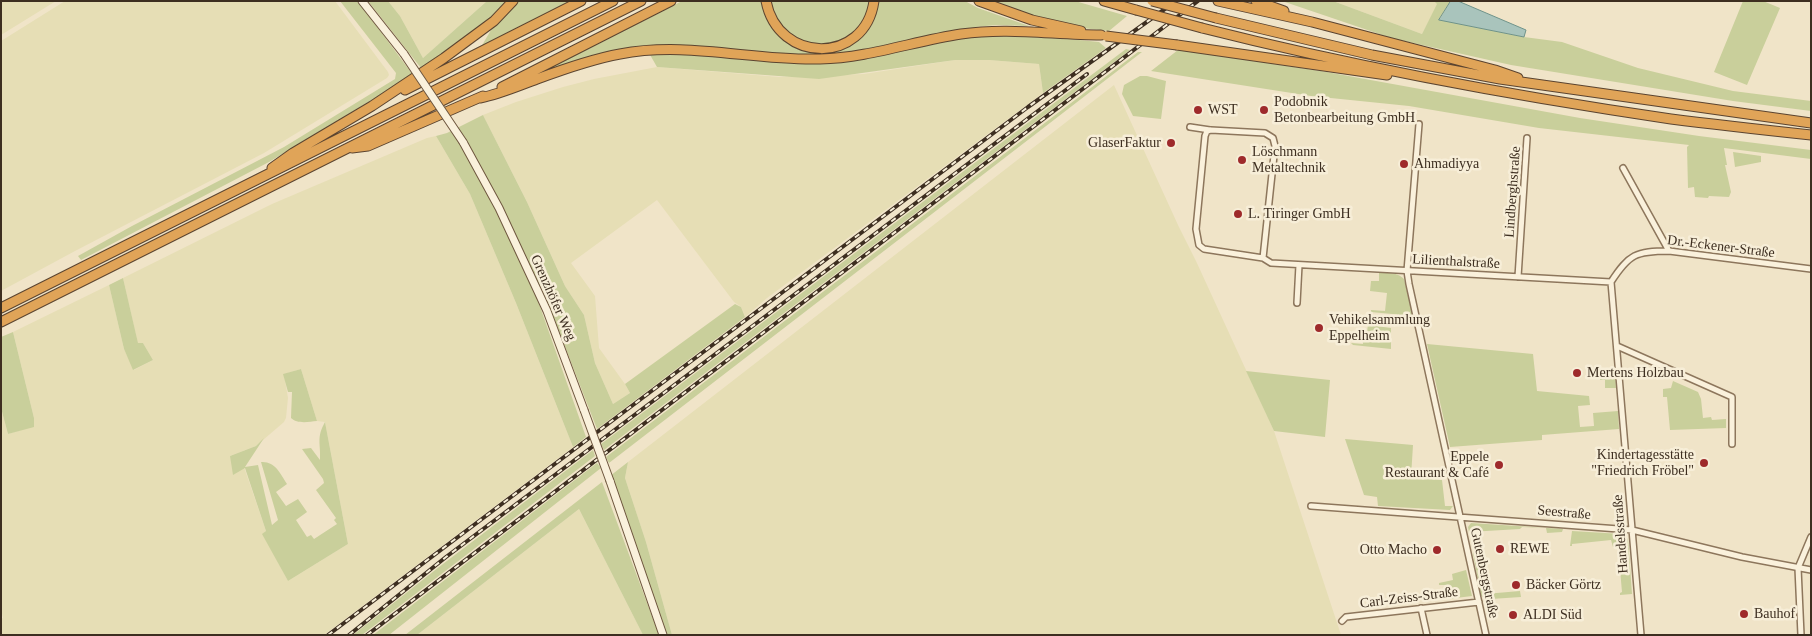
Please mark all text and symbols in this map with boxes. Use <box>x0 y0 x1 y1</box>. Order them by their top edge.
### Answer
place label: Podobnik Betonbearbeitung GmbH <box>1274 94 1415 126</box>
place label: WST <box>1208 102 1238 118</box>
marker: WST <box>1192 104 1204 116</box>
marker: Podobnik Betonbearbeitung GmbH <box>1258 104 1270 116</box>
place label: GlaserFaktur <box>1088 135 1161 151</box>
marker: GlaserFaktur <box>1165 137 1177 149</box>
place label: Löschmann Metaltechnik <box>1252 144 1326 176</box>
street label: Lindberghstraße <box>1501 146 1525 238</box>
marker: Löschmann Metaltechnik <box>1236 154 1248 166</box>
place label: Ahmadiyya <box>1414 156 1479 172</box>
marker: Ahmadiyya <box>1398 158 1410 170</box>
place label: L. Tiringer GmbH <box>1248 206 1351 222</box>
marker: L. Tiringer GmbH <box>1232 208 1244 220</box>
street label: Dr.-Eckener-Straße <box>1666 232 1776 262</box>
street label: Lilienthalstraße <box>1412 251 1500 273</box>
street label: Grenzhöfer Weg <box>527 252 579 344</box>
place label: Vehikelsammlung Eppelheim <box>1329 312 1430 344</box>
marker: Vehikelsammlung Eppelheim <box>1313 322 1325 334</box>
place label: Mertens Holzbau <box>1587 365 1684 381</box>
marker: Mertens Holzbau <box>1571 367 1583 379</box>
place label: Kindertagesstätte "Friedrich Fröbel" <box>1591 447 1694 480</box>
place label: Eppele Restaurant & Café <box>1385 449 1489 482</box>
marker: Kindertagesstätte "Friedrich Fröbel" <box>1698 457 1710 469</box>
marker: Eppele Restaurant & Café <box>1493 459 1505 471</box>
street label: Handelsstraße <box>1610 494 1632 574</box>
street label: Seestraße <box>1537 502 1591 524</box>
street label: Gutenbergstraße <box>1466 526 1502 620</box>
place label: REWE <box>1510 541 1550 557</box>
place label: Otto Macho <box>1360 542 1427 558</box>
marker: REWE <box>1494 543 1506 555</box>
marker: Otto Macho <box>1431 544 1443 556</box>
place label: Bäcker Görtz <box>1526 577 1601 593</box>
marker: Bäcker Görtz <box>1510 579 1522 591</box>
street label: Carl-Zeiss-Straße <box>1359 584 1459 612</box>
place label: Bauhof <box>1754 606 1795 622</box>
place label: ALDI Süd <box>1523 607 1582 623</box>
marker: Bauhof <box>1738 608 1750 620</box>
marker: ALDI Süd <box>1507 609 1519 621</box>

